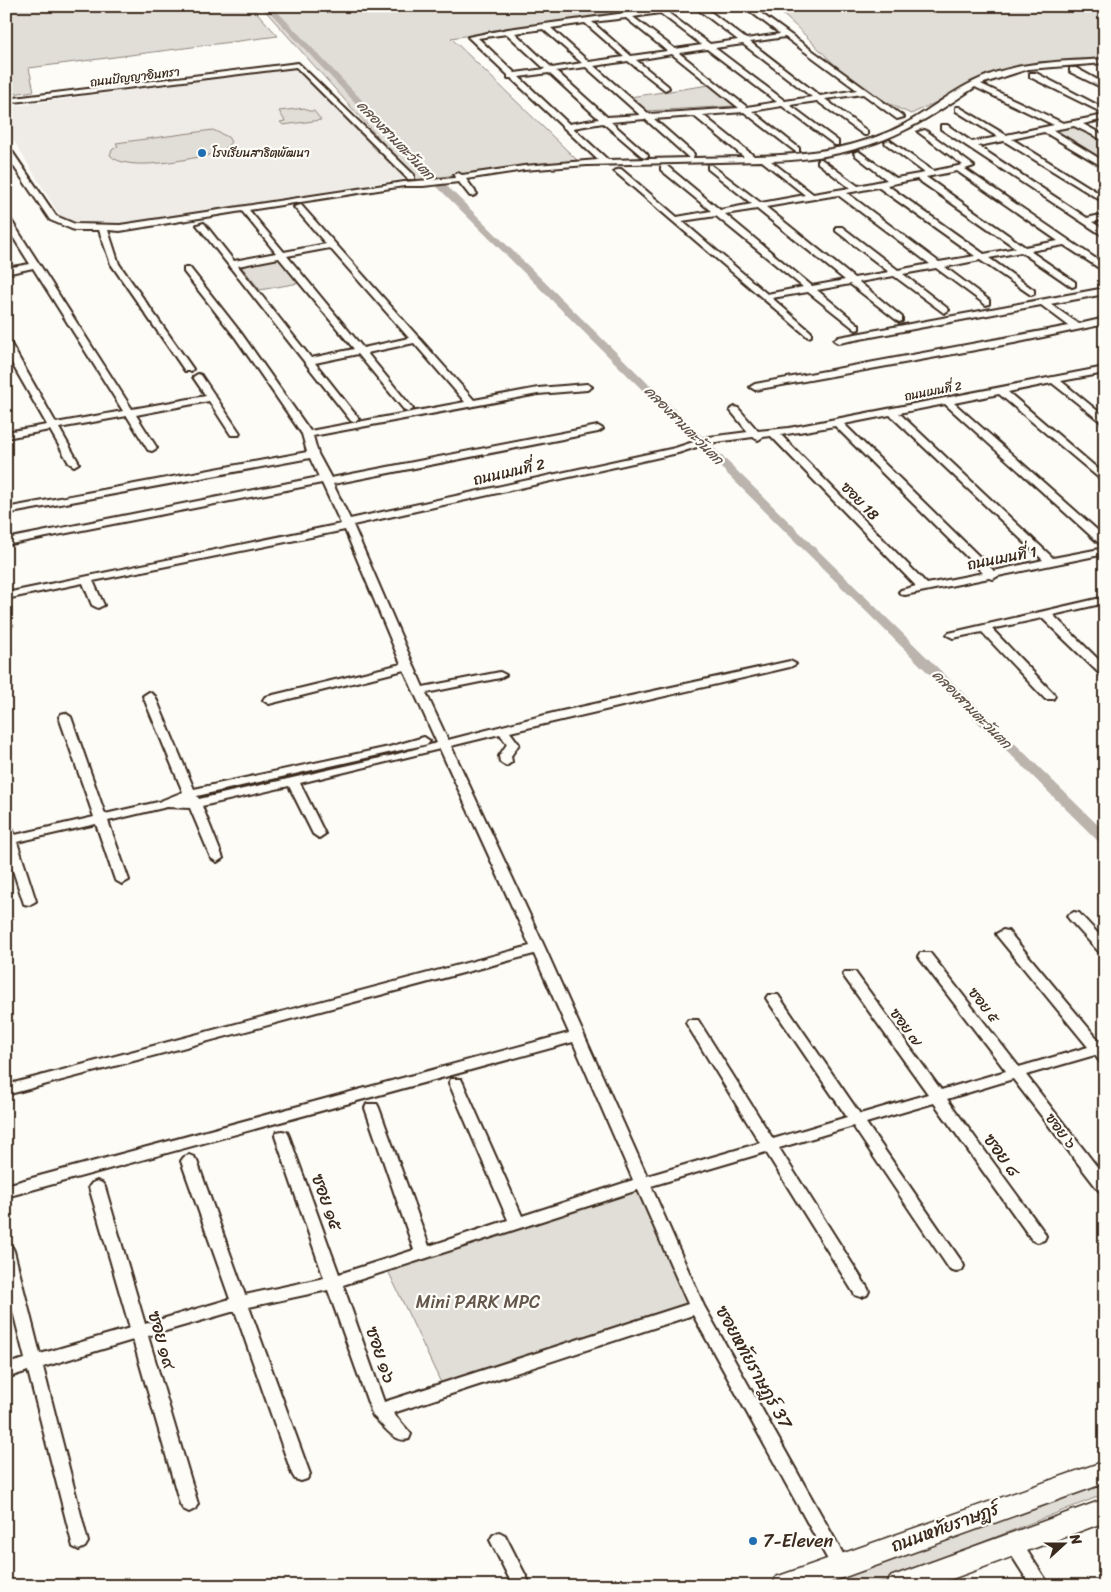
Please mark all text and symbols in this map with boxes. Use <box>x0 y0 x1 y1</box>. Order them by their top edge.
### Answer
street label: ถนนปัญญาอินทรา <box>89 61 181 93</box>
water label: คลองสามตะวันตก <box>350 94 442 188</box>
place label: โรงเรียนสาธิตพัฒนา <box>212 142 310 164</box>
marker: โรงเรียนสาธิตพัฒนา <box>196 147 208 159</box>
street label: ถนนเมนที่ 2 <box>902 375 964 407</box>
water label: คลองสามตะวันตก <box>638 380 731 472</box>
street label: ถนนเมนที่ 2 <box>471 451 548 493</box>
street label: ซอย 18 <box>834 475 886 527</box>
street label: ถนนเมนที่ 1 <box>965 538 1039 578</box>
water label: คลองสามตะวันตก <box>926 664 1019 756</box>
street label: ซอย ๕ <box>962 981 1007 1030</box>
street label: ซอย ๗ <box>883 1002 930 1053</box>
street label: ซอย ๖ <box>1039 1107 1083 1155</box>
street label: ซอย ๘ <box>975 1126 1030 1185</box>
street label: ซอย ๑๕ <box>302 1169 352 1236</box>
park label: Mini PARK MPC <box>416 1286 541 1318</box>
street label: ซอยหทัยราษฎร์ 37 <box>707 1299 802 1436</box>
street label: ซอย ๑๙ <box>138 1307 186 1373</box>
street label: ซอย ๑๖ <box>356 1322 406 1388</box>
street label: ถนนหทัยราษฎร์ <box>886 1492 1006 1561</box>
north arrow <box>1038 1520 1088 1570</box>
place label: 7-Eleven <box>763 1525 834 1557</box>
text: N <box>1062 1530 1089 1549</box>
marker: 7-Eleven <box>747 1535 759 1547</box>

